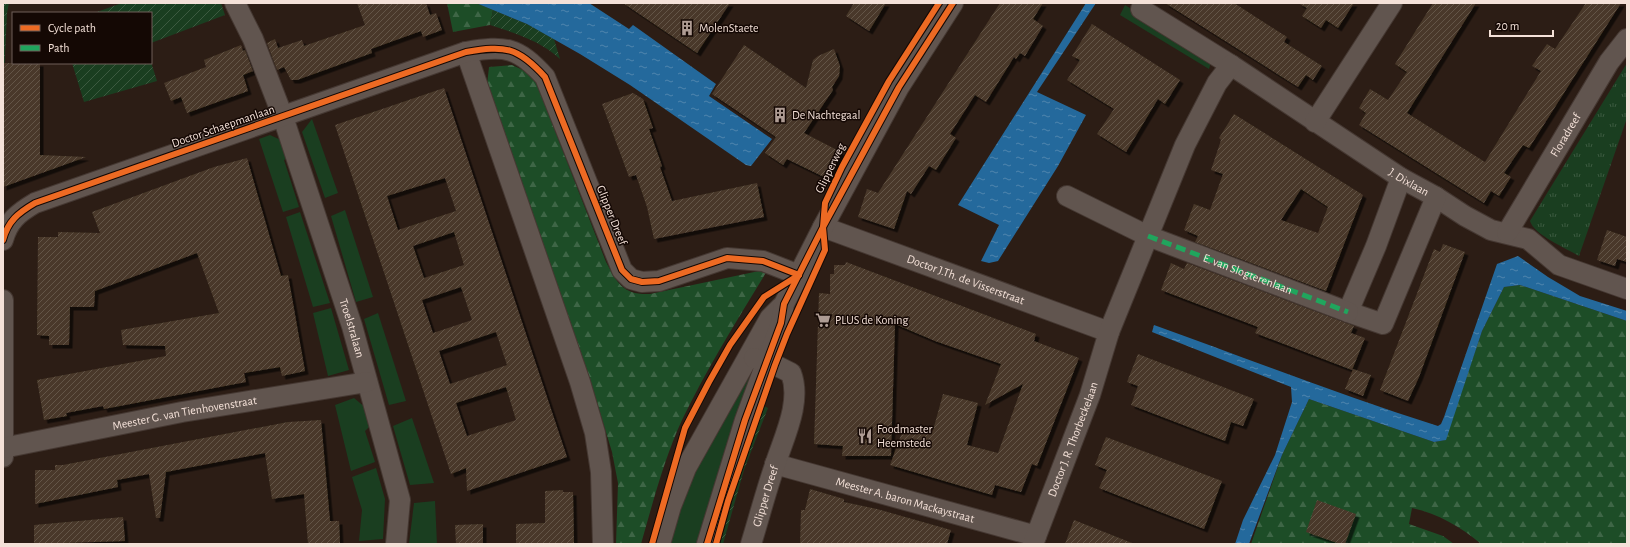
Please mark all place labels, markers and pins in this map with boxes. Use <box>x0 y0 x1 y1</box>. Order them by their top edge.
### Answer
building icon: MolenStaete <box>678 19 696 37</box>
place label: MolenStaete <box>699 22 758 34</box>
building icon: De Nachtegaal <box>771 106 789 124</box>
place label: De Nachtegaal <box>792 109 860 121</box>
supermarket icon: PLUS de Koning <box>814 311 832 329</box>
place label: PLUS de Koning <box>835 314 908 326</box>
place label: Foodmaster Heemstede <box>877 423 933 449</box>
restaurant icon: Foodmaster Heemstede <box>856 427 874 445</box>

